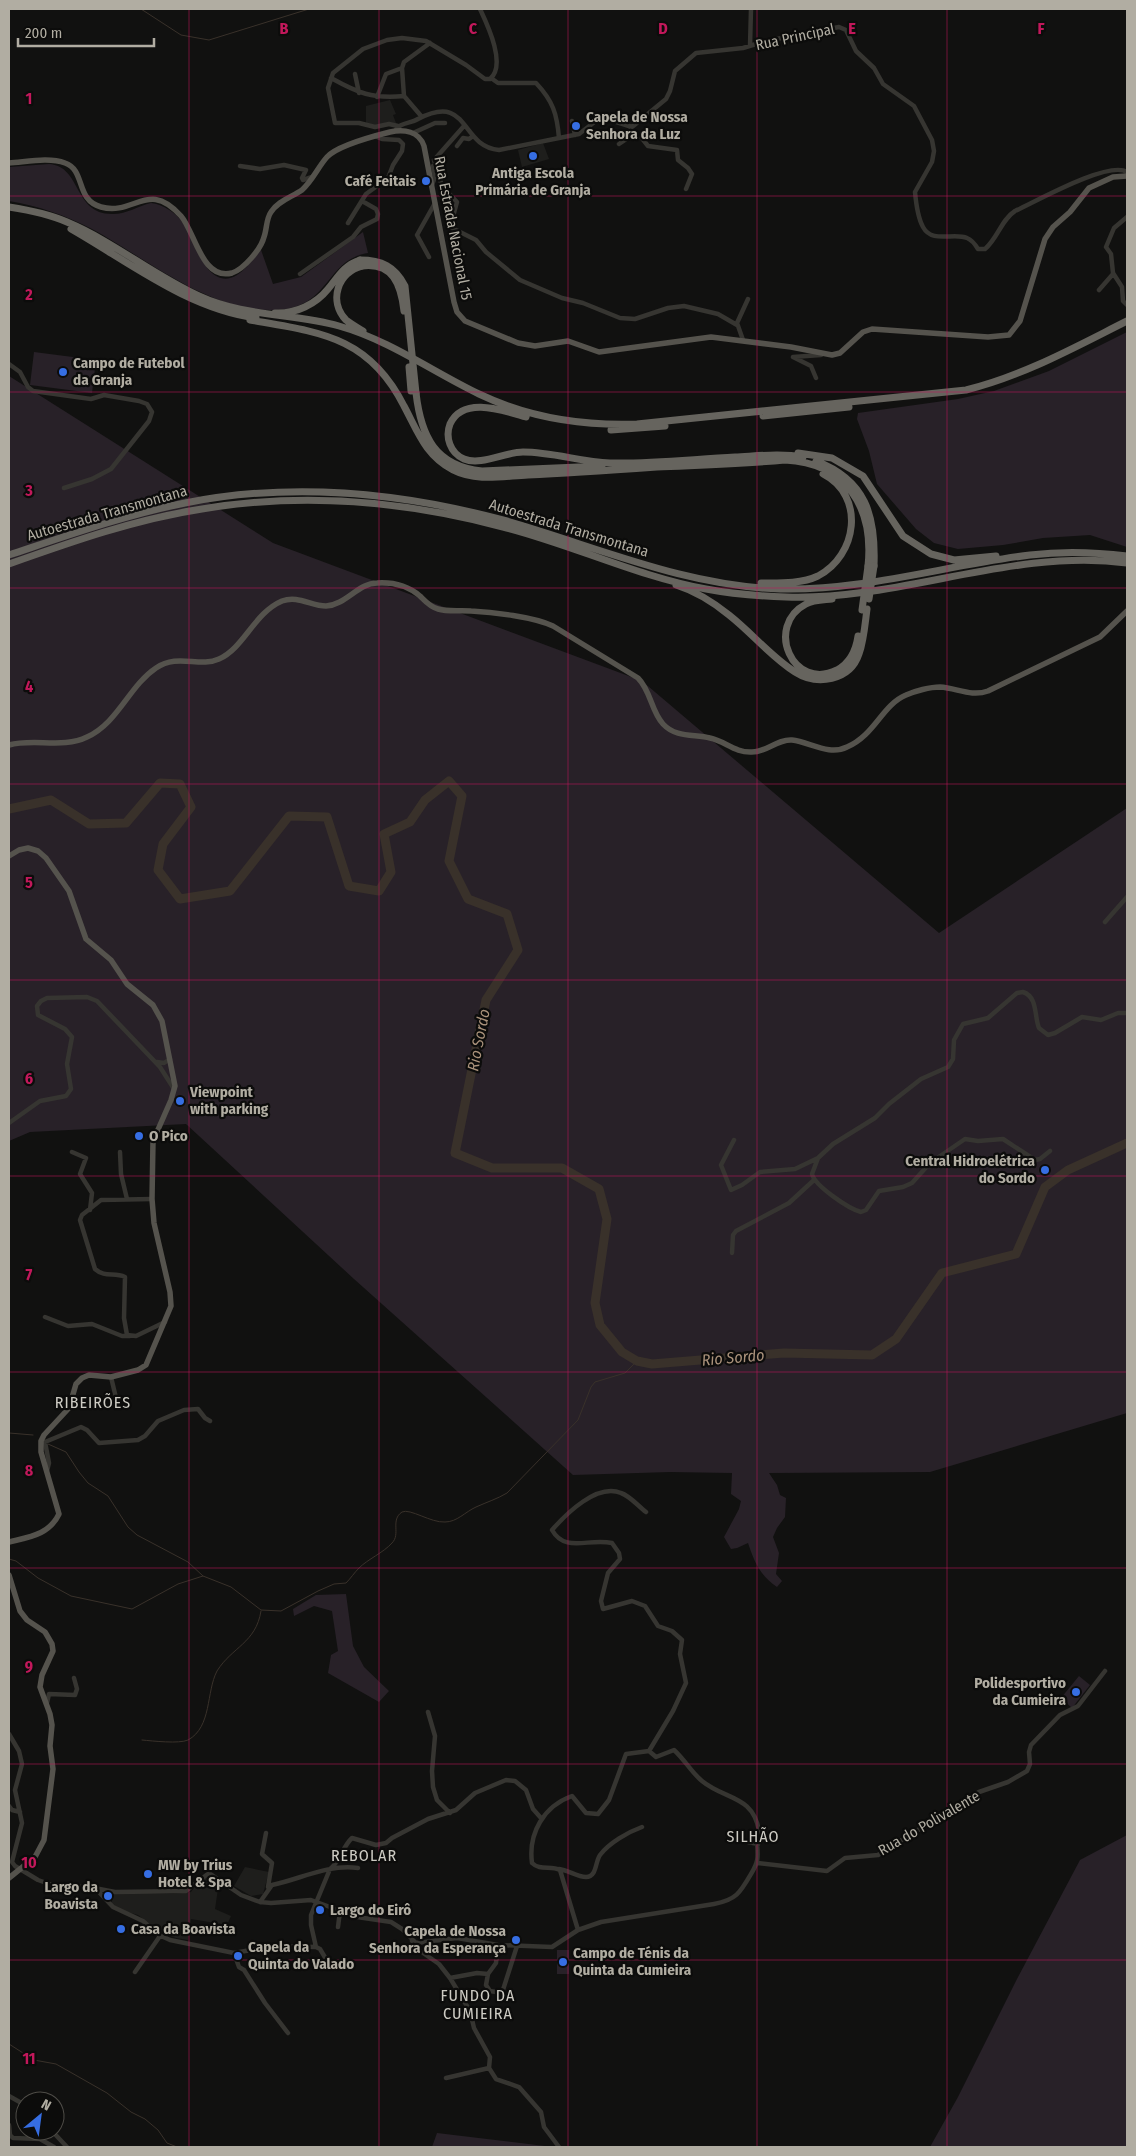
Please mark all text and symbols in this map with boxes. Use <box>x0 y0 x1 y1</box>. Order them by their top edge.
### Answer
scale bar <box>18 15 154 47</box>
text: B <box>280 19 289 38</box>
text: C <box>469 19 478 38</box>
text: D <box>658 19 668 38</box>
text: E <box>848 19 856 38</box>
text: F <box>1037 19 1045 38</box>
street label: Rua Principal <box>754 20 836 54</box>
text: 200 m <box>25 24 62 42</box>
text: 1 <box>26 89 32 108</box>
place label: Capela de Nossa Senhora da Luz <box>586 108 688 143</box>
marker: Capela de Nossa Senhora da Luz <box>570 120 582 132</box>
marker: Antiga Escola Primária de Granja <box>527 150 539 162</box>
street label: Rua Estrada Nacional 15 <box>430 155 476 302</box>
place label: Antiga Escola Primária de Granja <box>475 164 591 199</box>
place label: Café Feitais <box>345 172 416 190</box>
marker: Café Feitais <box>420 175 432 187</box>
text: 2 <box>24 285 33 304</box>
place label: Campo de Futebol da Granja <box>73 354 185 389</box>
marker: Campo de Futebol da Granja <box>57 366 69 378</box>
text: 3 <box>24 481 33 500</box>
street label: Autoestrada Transmontana <box>25 482 189 544</box>
street label: Autoestrada Transmontana <box>487 495 651 561</box>
text: 4 <box>25 677 33 696</box>
text: 5 <box>25 873 33 892</box>
water label: Rio Sordo <box>463 1007 494 1073</box>
text: 6 <box>25 1069 33 1088</box>
place label: Viewpoint with parking <box>189 1083 269 1118</box>
marker: Viewpoint with parking <box>174 1095 186 1107</box>
place label: O Pico <box>149 1127 188 1145</box>
marker: O Pico <box>133 1130 145 1142</box>
place label: Central Hidroelétrica do Sordo <box>905 1152 1036 1187</box>
marker: Central Hidroelétrica do Sordo <box>1039 1164 1051 1176</box>
text: 7 <box>26 1265 33 1284</box>
water label: Rio Sordo <box>701 1345 765 1370</box>
district label: RIBEIRÕES <box>55 1393 131 1412</box>
text: 8 <box>25 1461 34 1480</box>
text: 9 <box>25 1657 33 1676</box>
place label: Polidesportivo da Cumieira <box>974 1674 1067 1709</box>
marker: Polidesportivo da Cumieira <box>1070 1686 1082 1698</box>
street label: Rua do Polivalente <box>875 1787 983 1859</box>
district label: SILHÃO <box>726 1827 780 1846</box>
district label: REBOLAR <box>331 1846 397 1865</box>
text: 10 <box>21 1853 37 1872</box>
place label: MW by Trius Hotel & Spa <box>158 1856 233 1891</box>
marker: MW by Trius Hotel & Spa <box>142 1868 154 1880</box>
place label: Largo da Boavista <box>44 1878 99 1913</box>
marker: Largo da Boavista <box>102 1890 114 1902</box>
place label: Largo do Eirô <box>330 1901 411 1919</box>
marker: Largo do Eirô <box>314 1904 326 1916</box>
place label: Casa da Boavista <box>131 1920 236 1938</box>
place label: Capela de Nossa Senhora da Esperança <box>369 1922 507 1958</box>
marker: Casa da Boavista <box>115 1923 127 1935</box>
marker: Capela de Nossa Senhora da Esperança <box>510 1934 522 1946</box>
place label: Capela da Quinta do Valado <box>248 1938 354 1973</box>
place label: Campo de Ténis da Quinta da Cumieira <box>573 1944 692 1979</box>
marker: Capela da Quinta do Valado <box>232 1950 244 1962</box>
marker: Campo de Ténis da Quinta da Cumieira <box>557 1956 569 1968</box>
district label: FUNDO DA CUMIEIRA <box>441 1986 515 2023</box>
text: 11 <box>22 2049 36 2068</box>
north arrow <box>15 2091 65 2141</box>
text: N <box>38 2096 54 2115</box>

